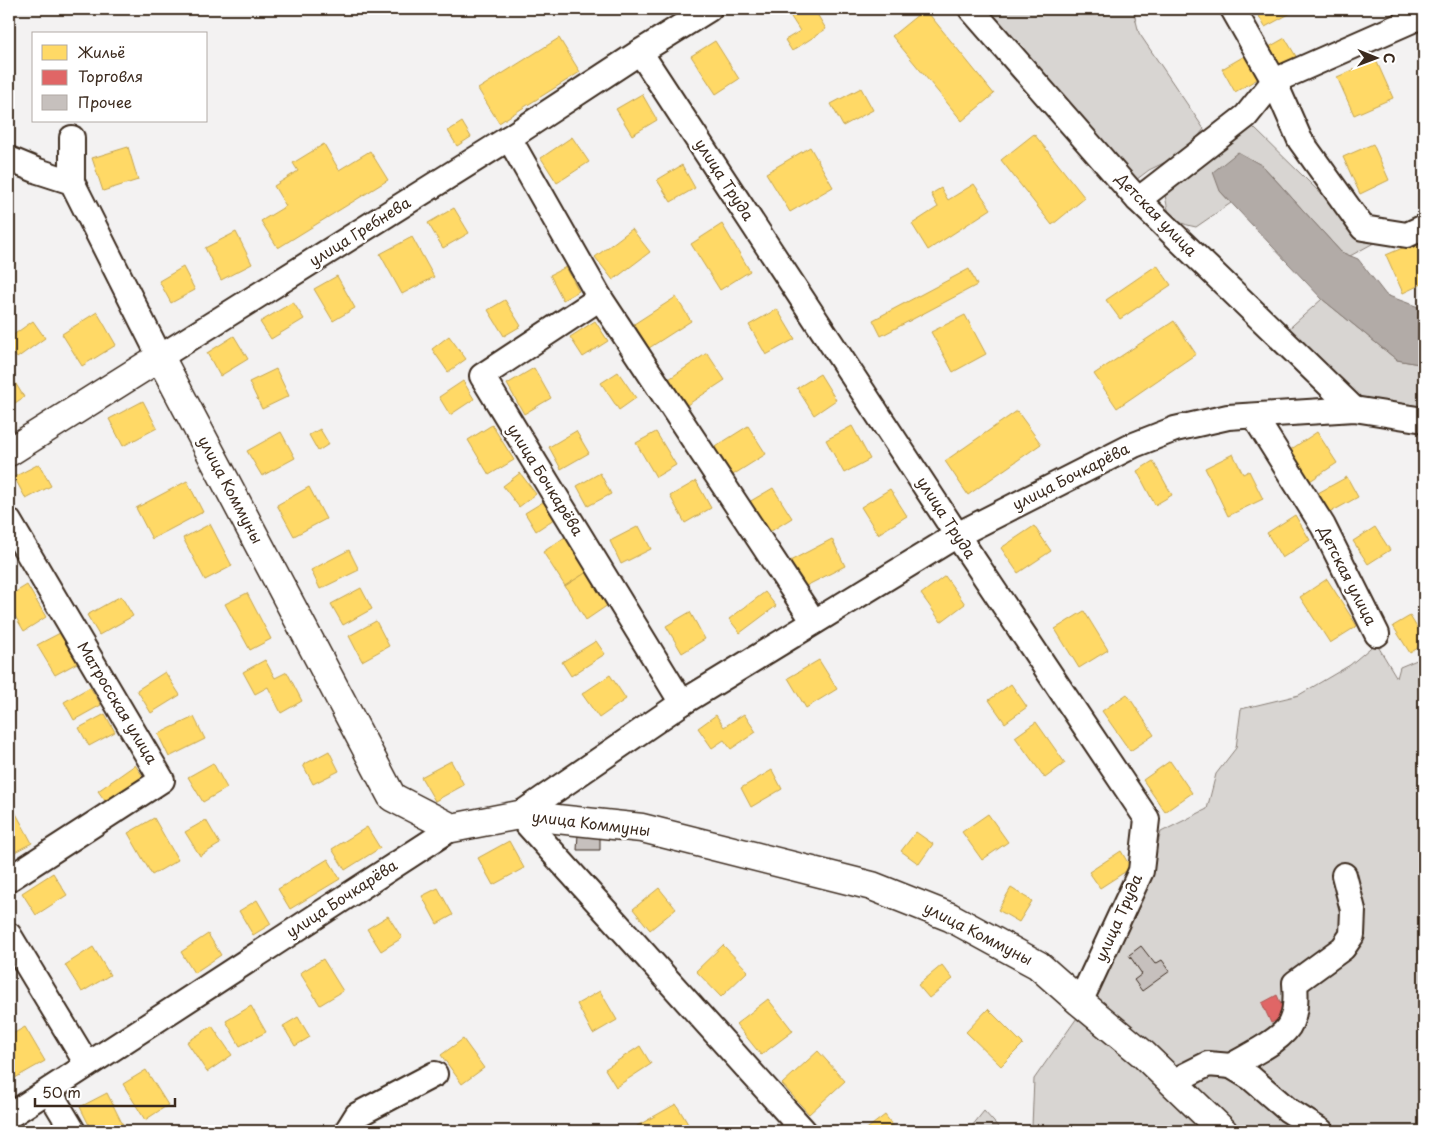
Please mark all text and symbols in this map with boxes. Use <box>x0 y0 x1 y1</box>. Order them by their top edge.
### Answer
legend <box>32 32 208 122</box>
north arrow <box>1350 32 1400 82</box>
text: Жильё <box>77 40 125 63</box>
text: С <box>1379 53 1400 64</box>
text: Торговля <box>78 64 143 87</box>
text: Прочее <box>78 90 132 113</box>
street label: улица Труда <box>690 134 761 225</box>
street label: Детская улица <box>1110 166 1203 261</box>
street label: улица Гребнева <box>304 190 415 271</box>
street label: улица Бочкарёва <box>502 419 590 540</box>
street label: улица Коммуны <box>193 431 270 547</box>
street label: улица Бочкарёва <box>1008 436 1133 515</box>
street label: улица Труда <box>912 472 983 563</box>
street label: Детская улица <box>1313 521 1384 629</box>
street label: Матросская улица <box>73 637 164 768</box>
street label: улица Коммуны <box>531 804 652 841</box>
street label: улица Бочкарёва <box>281 853 402 942</box>
street label: улица Труда <box>1088 869 1147 965</box>
street label: улица Коммуны <box>920 895 1037 970</box>
scale bar <box>35 1075 175 1107</box>
text: 50 m <box>42 1080 81 1103</box>

